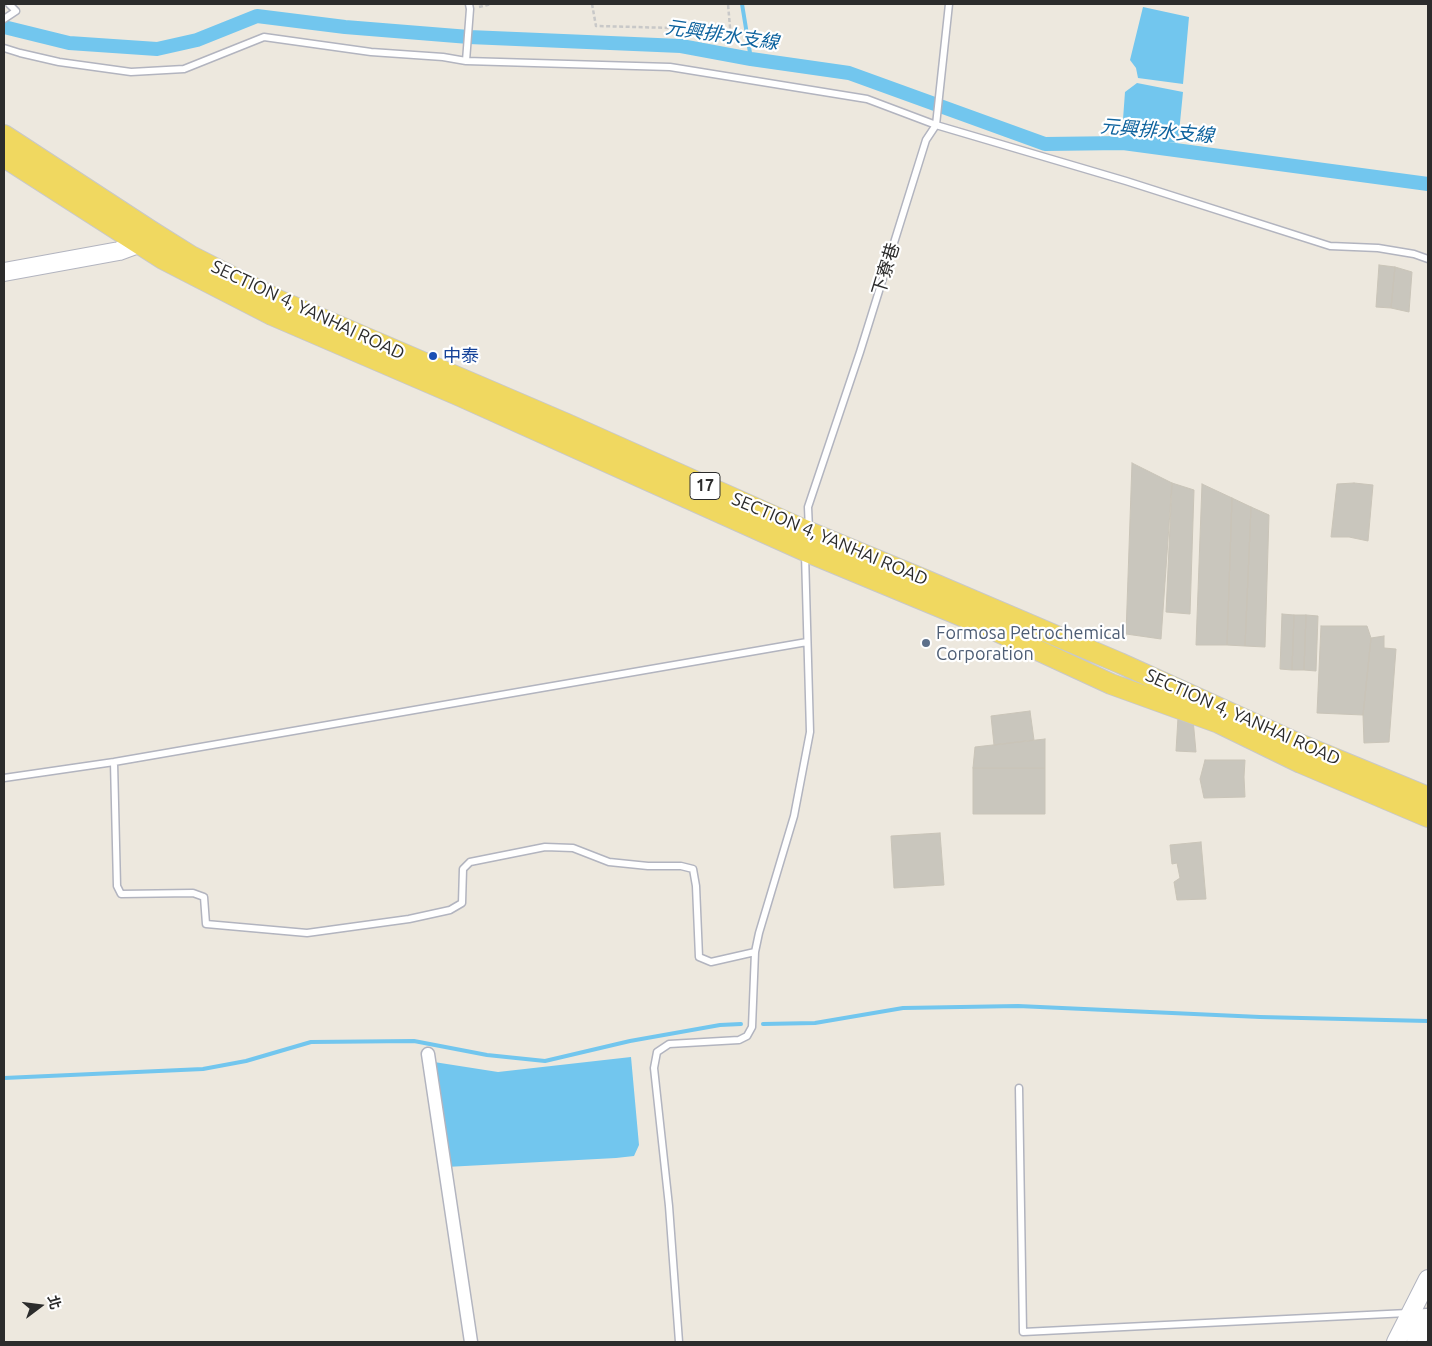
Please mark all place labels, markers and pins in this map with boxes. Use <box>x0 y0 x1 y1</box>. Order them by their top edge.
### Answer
place label: 中泰 <box>443 345 479 367</box>
marker: 中泰 <box>427 350 439 362</box>
place label: Formosa Petrochemical Corporation <box>936 622 1126 664</box>
marker: Formosa Petrochemical Corporation <box>920 637 932 649</box>

